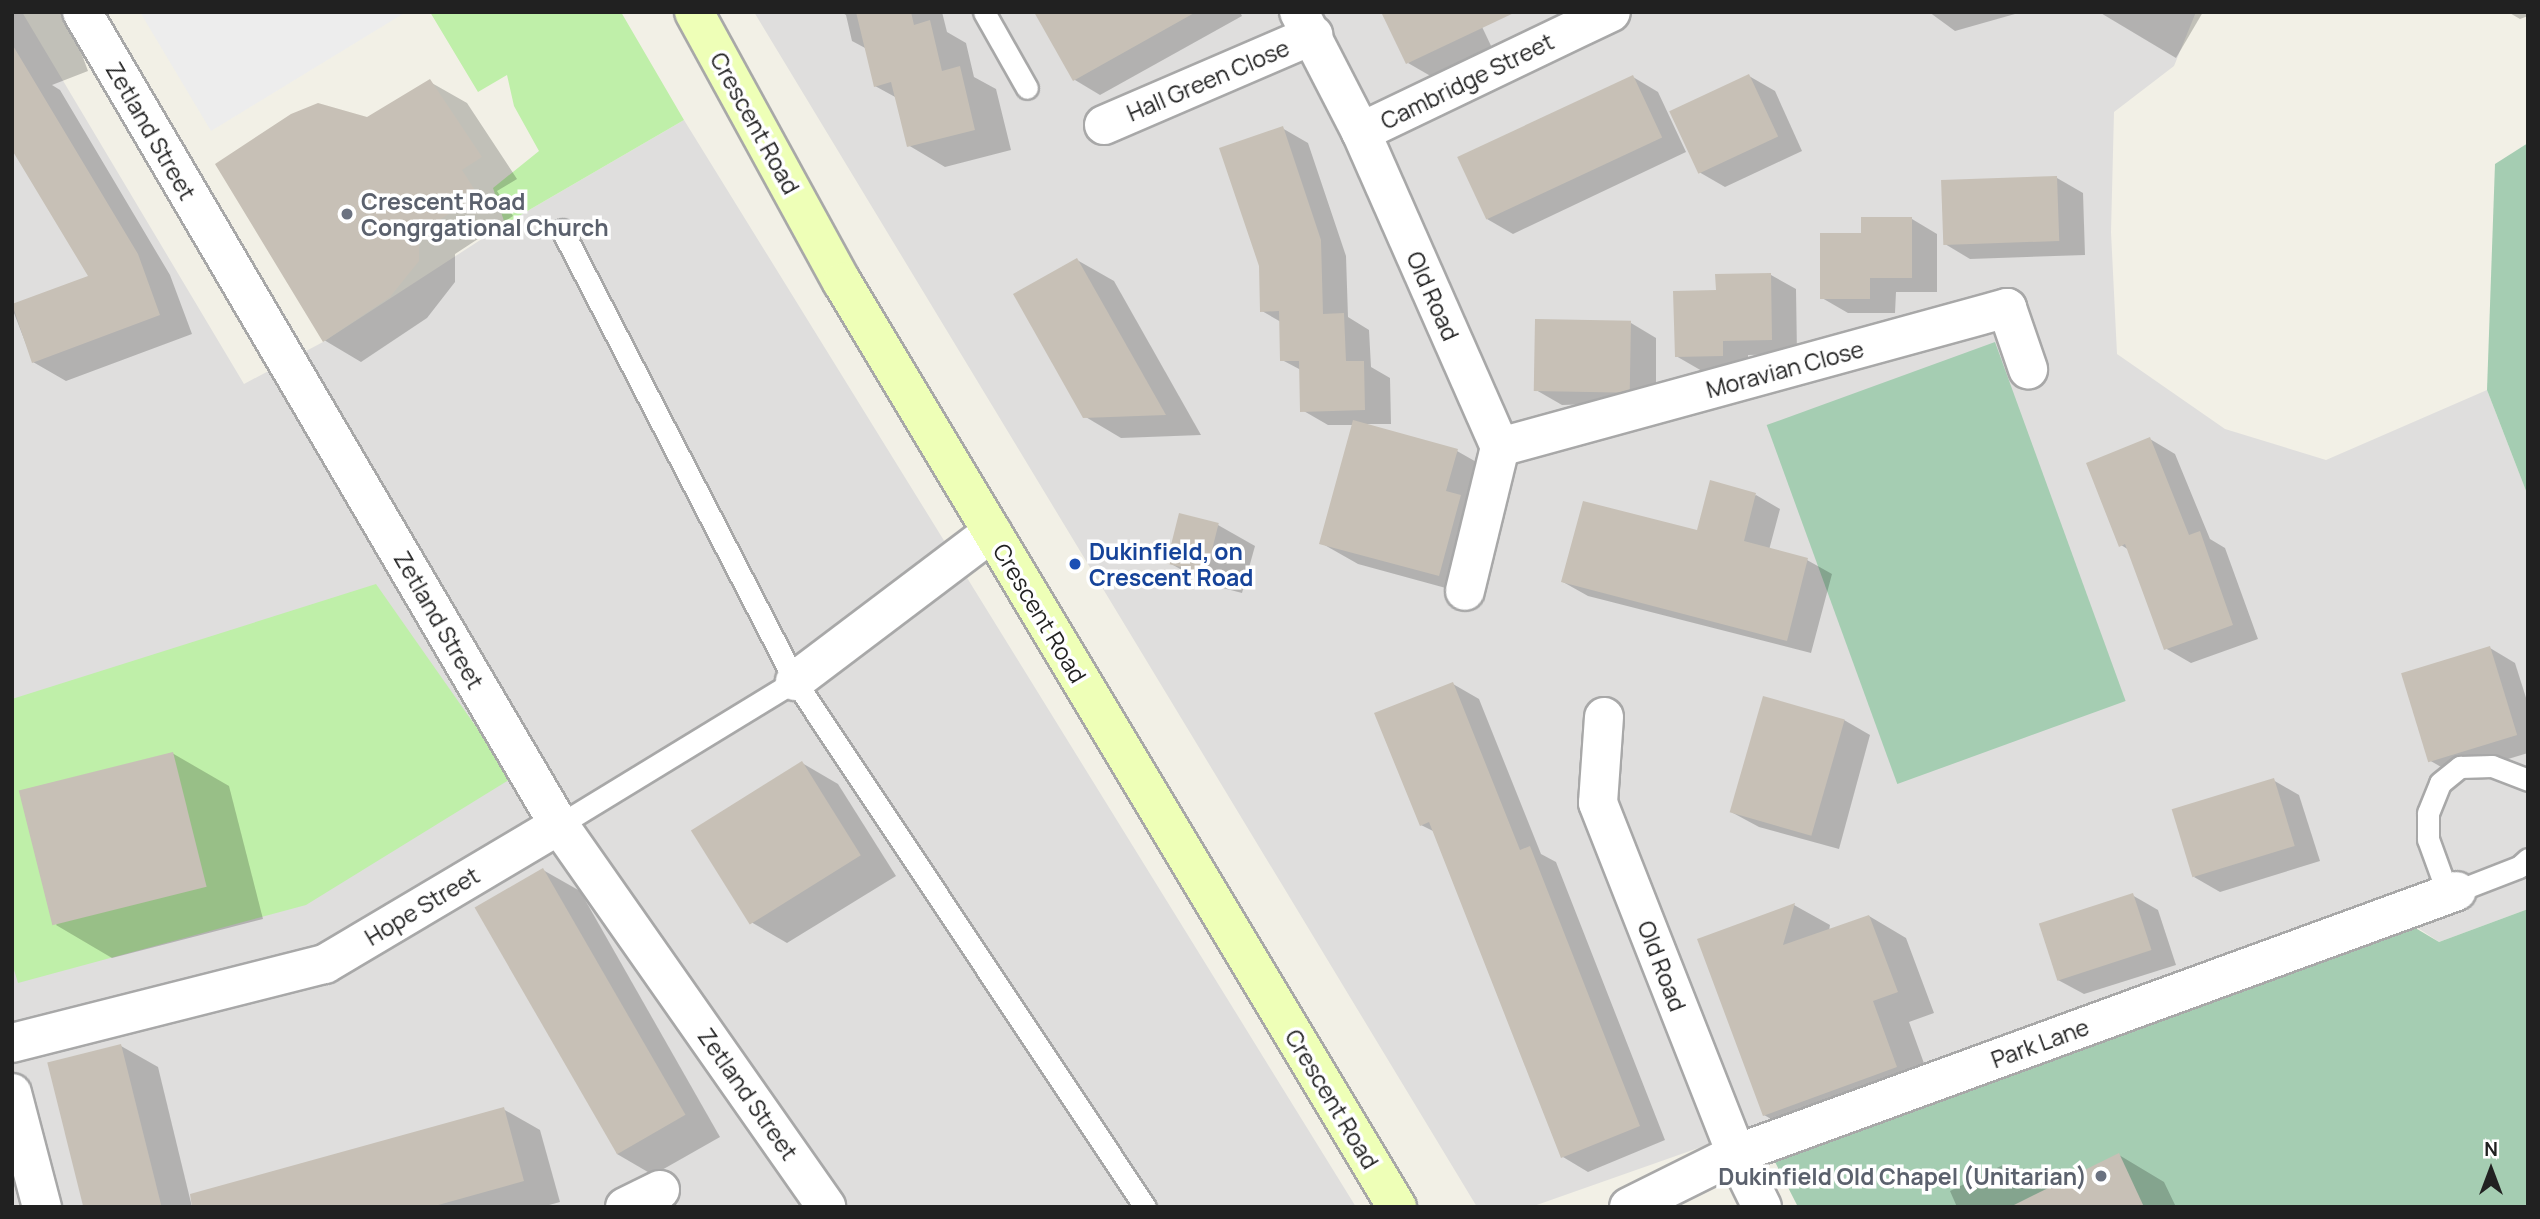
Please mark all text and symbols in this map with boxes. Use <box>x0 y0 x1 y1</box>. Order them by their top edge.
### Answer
street label: Cambridge Street <box>1376 27 1558 135</box>
street label: Hall Green Close <box>1123 33 1293 127</box>
street label: Crescent Road <box>705 47 805 199</box>
street label: Zetland Street <box>100 57 202 205</box>
place label: Crescent Road Congrgational Church <box>361 187 609 241</box>
marker: Crescent Road Congrgational Church <box>339 206 355 222</box>
street label: Old Road <box>1401 247 1465 345</box>
street label: Moravian Close <box>1703 335 1867 403</box>
place label: Dukinfield, on Crescent Road <box>1089 537 1253 591</box>
street label: Crescent Road <box>988 538 1092 688</box>
street label: Zetland Street <box>388 546 490 694</box>
marker: Dukinfield, on Crescent Road <box>1067 556 1083 572</box>
street label: Hope Street <box>360 861 484 951</box>
street label: Old Road <box>1632 917 1692 1015</box>
street label: Park Lane <box>1987 1013 2093 1073</box>
street label: Zetland Street <box>692 1023 804 1165</box>
street label: Crescent Road <box>1280 1024 1384 1174</box>
north arrow <box>2456 1135 2526 1205</box>
text: N <box>2484 1136 2498 1162</box>
place label: Dukinfield Old Chapel (Unitarian) <box>1718 1162 2087 1190</box>
marker: Dukinfield Old Chapel (Unitarian) <box>2093 1168 2109 1184</box>

